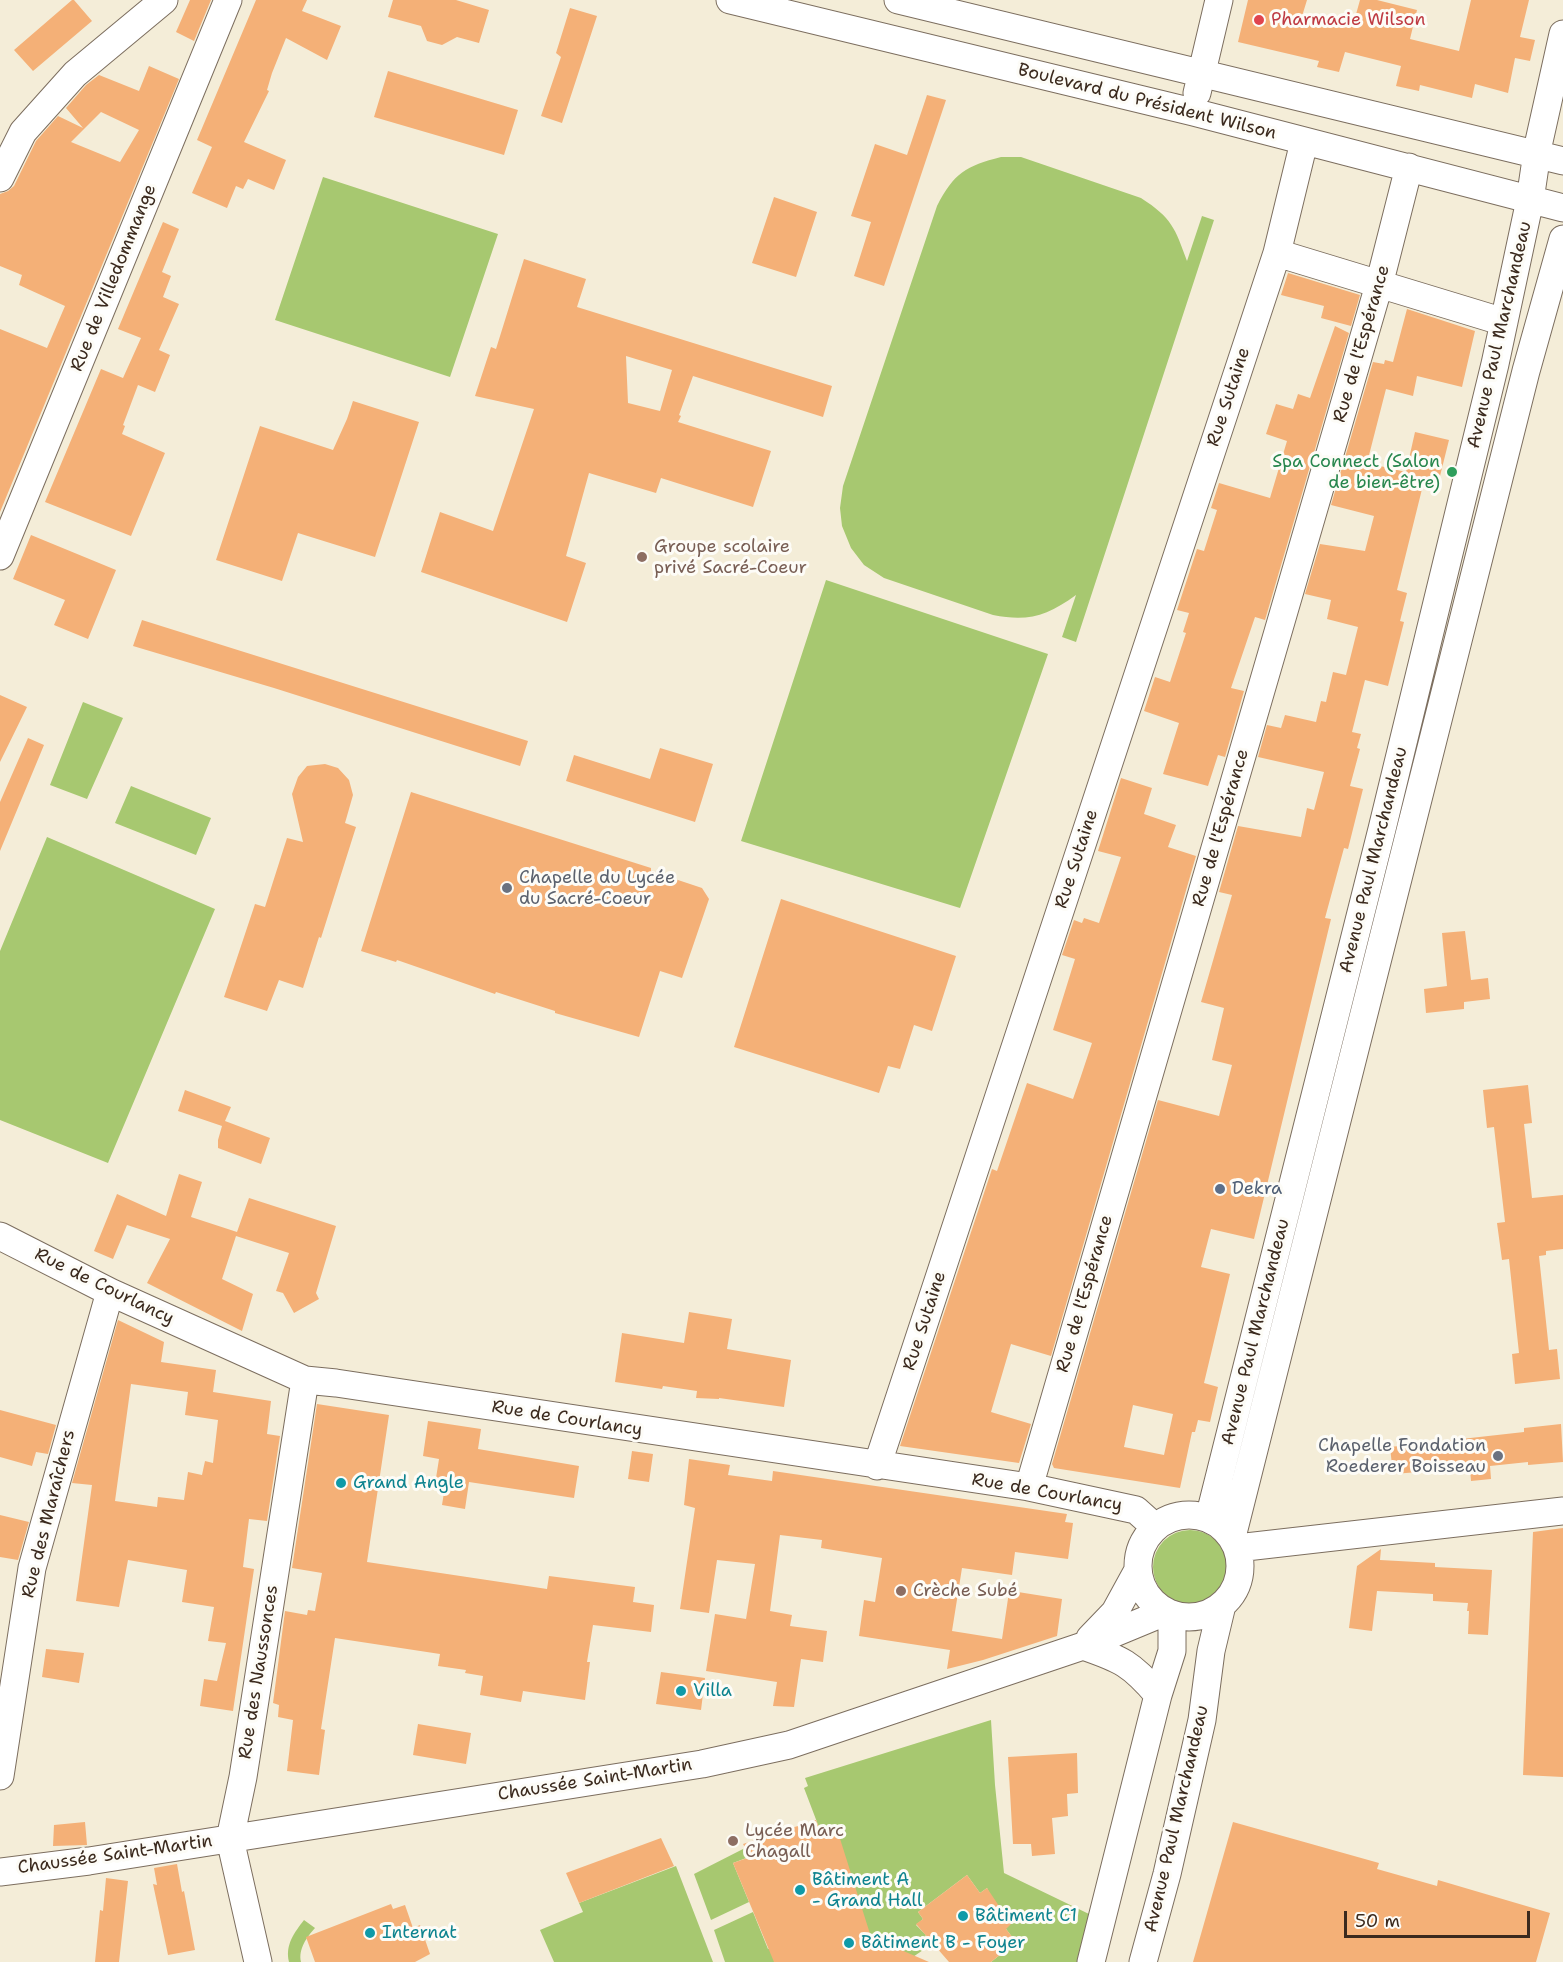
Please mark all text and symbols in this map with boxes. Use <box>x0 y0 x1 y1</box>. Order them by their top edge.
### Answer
place label: Pharmacie Wilson <box>1271 9 1425 31</box>
marker: Pharmacie Wilson <box>1252 13 1266 27</box>
street label: Boulevard du Président Wilson <box>1016 59 1278 145</box>
street label: Rue de Villedommange <box>66 181 162 375</box>
street label: Avenue Paul Marchandeau <box>1463 219 1537 451</box>
street label: Rue de l'Espérance <box>1329 263 1395 425</box>
street label: Rue Sutaine <box>1203 345 1255 449</box>
place label: Spa Connect (Salon de bien-être) <box>1272 451 1440 494</box>
marker: Spa Connect (Salon de bien-être) <box>1445 465 1459 479</box>
place label: Groupe scolaire privé Sacré-Coeur <box>654 536 807 578</box>
marker: Groupe scolaire privé Sacré-Coeur <box>635 550 649 564</box>
street label: Avenue Paul Marchandeau <box>1335 745 1413 975</box>
street label: Rue de l'Espérance <box>1188 747 1254 909</box>
street label: Rue Sutaine <box>1051 807 1103 911</box>
place label: Chapelle du Lycée du Sacré-Coeur <box>519 867 675 910</box>
marker: Chapelle du Lycée du Sacré-Coeur <box>500 881 514 895</box>
place label: Dekra <box>1232 1178 1282 1200</box>
marker: Dekra <box>1213 1182 1227 1196</box>
street label: Rue de l'Espérance <box>1052 1213 1118 1375</box>
street label: Avenue Paul Marchandeau <box>1217 1217 1295 1447</box>
street label: Rue de Courlancy <box>31 1244 177 1330</box>
street label: Rue Sutaine <box>899 1269 951 1373</box>
street label: Rue de Courlancy <box>490 1396 644 1442</box>
street label: Rue des Maraîchers <box>18 1428 80 1600</box>
place label: Chapelle Fondation Roederer Boisseau <box>1318 1435 1486 1478</box>
marker: Chapelle Fondation Roederer Boisseau <box>1491 1449 1505 1463</box>
street label: Rue de Courlancy <box>970 1469 1124 1517</box>
place label: Grand Angle <box>353 1472 464 1494</box>
marker: Grand Angle <box>334 1476 348 1490</box>
place label: Crèche Subé <box>913 1580 1018 1602</box>
street label: Rue des Naussonces <box>235 1583 283 1761</box>
marker: Crèche Subé <box>894 1584 908 1598</box>
place label: Villa <box>693 1680 732 1702</box>
marker: Villa <box>674 1684 688 1698</box>
street label: Avenue Paul Marchandeau <box>1140 1703 1214 1935</box>
street label: Chaussée Saint-Martin <box>496 1754 694 1806</box>
place label: Lycée Marc Chagall <box>745 1820 844 1862</box>
street label: Chaussée Saint-Martin <box>16 1831 214 1879</box>
marker: Lycée Marc Chagall <box>726 1834 740 1848</box>
place label: Bâtiment A - Grand Hall <box>812 1869 922 1912</box>
marker: Bâtiment A - Grand Hall <box>793 1883 807 1897</box>
scale bar <box>1347 1899 1533 1937</box>
place label: Bâtiment C1 <box>975 1905 1077 1927</box>
marker: Bâtiment C1 <box>956 1909 970 1923</box>
text: 50 m <box>1355 1909 1400 1933</box>
place label: Internat <box>382 1922 457 1944</box>
marker: Internat <box>363 1926 377 1940</box>
place label: Bâtiment B - Foyer <box>861 1932 1026 1954</box>
marker: Bâtiment B - Foyer <box>842 1936 856 1950</box>

